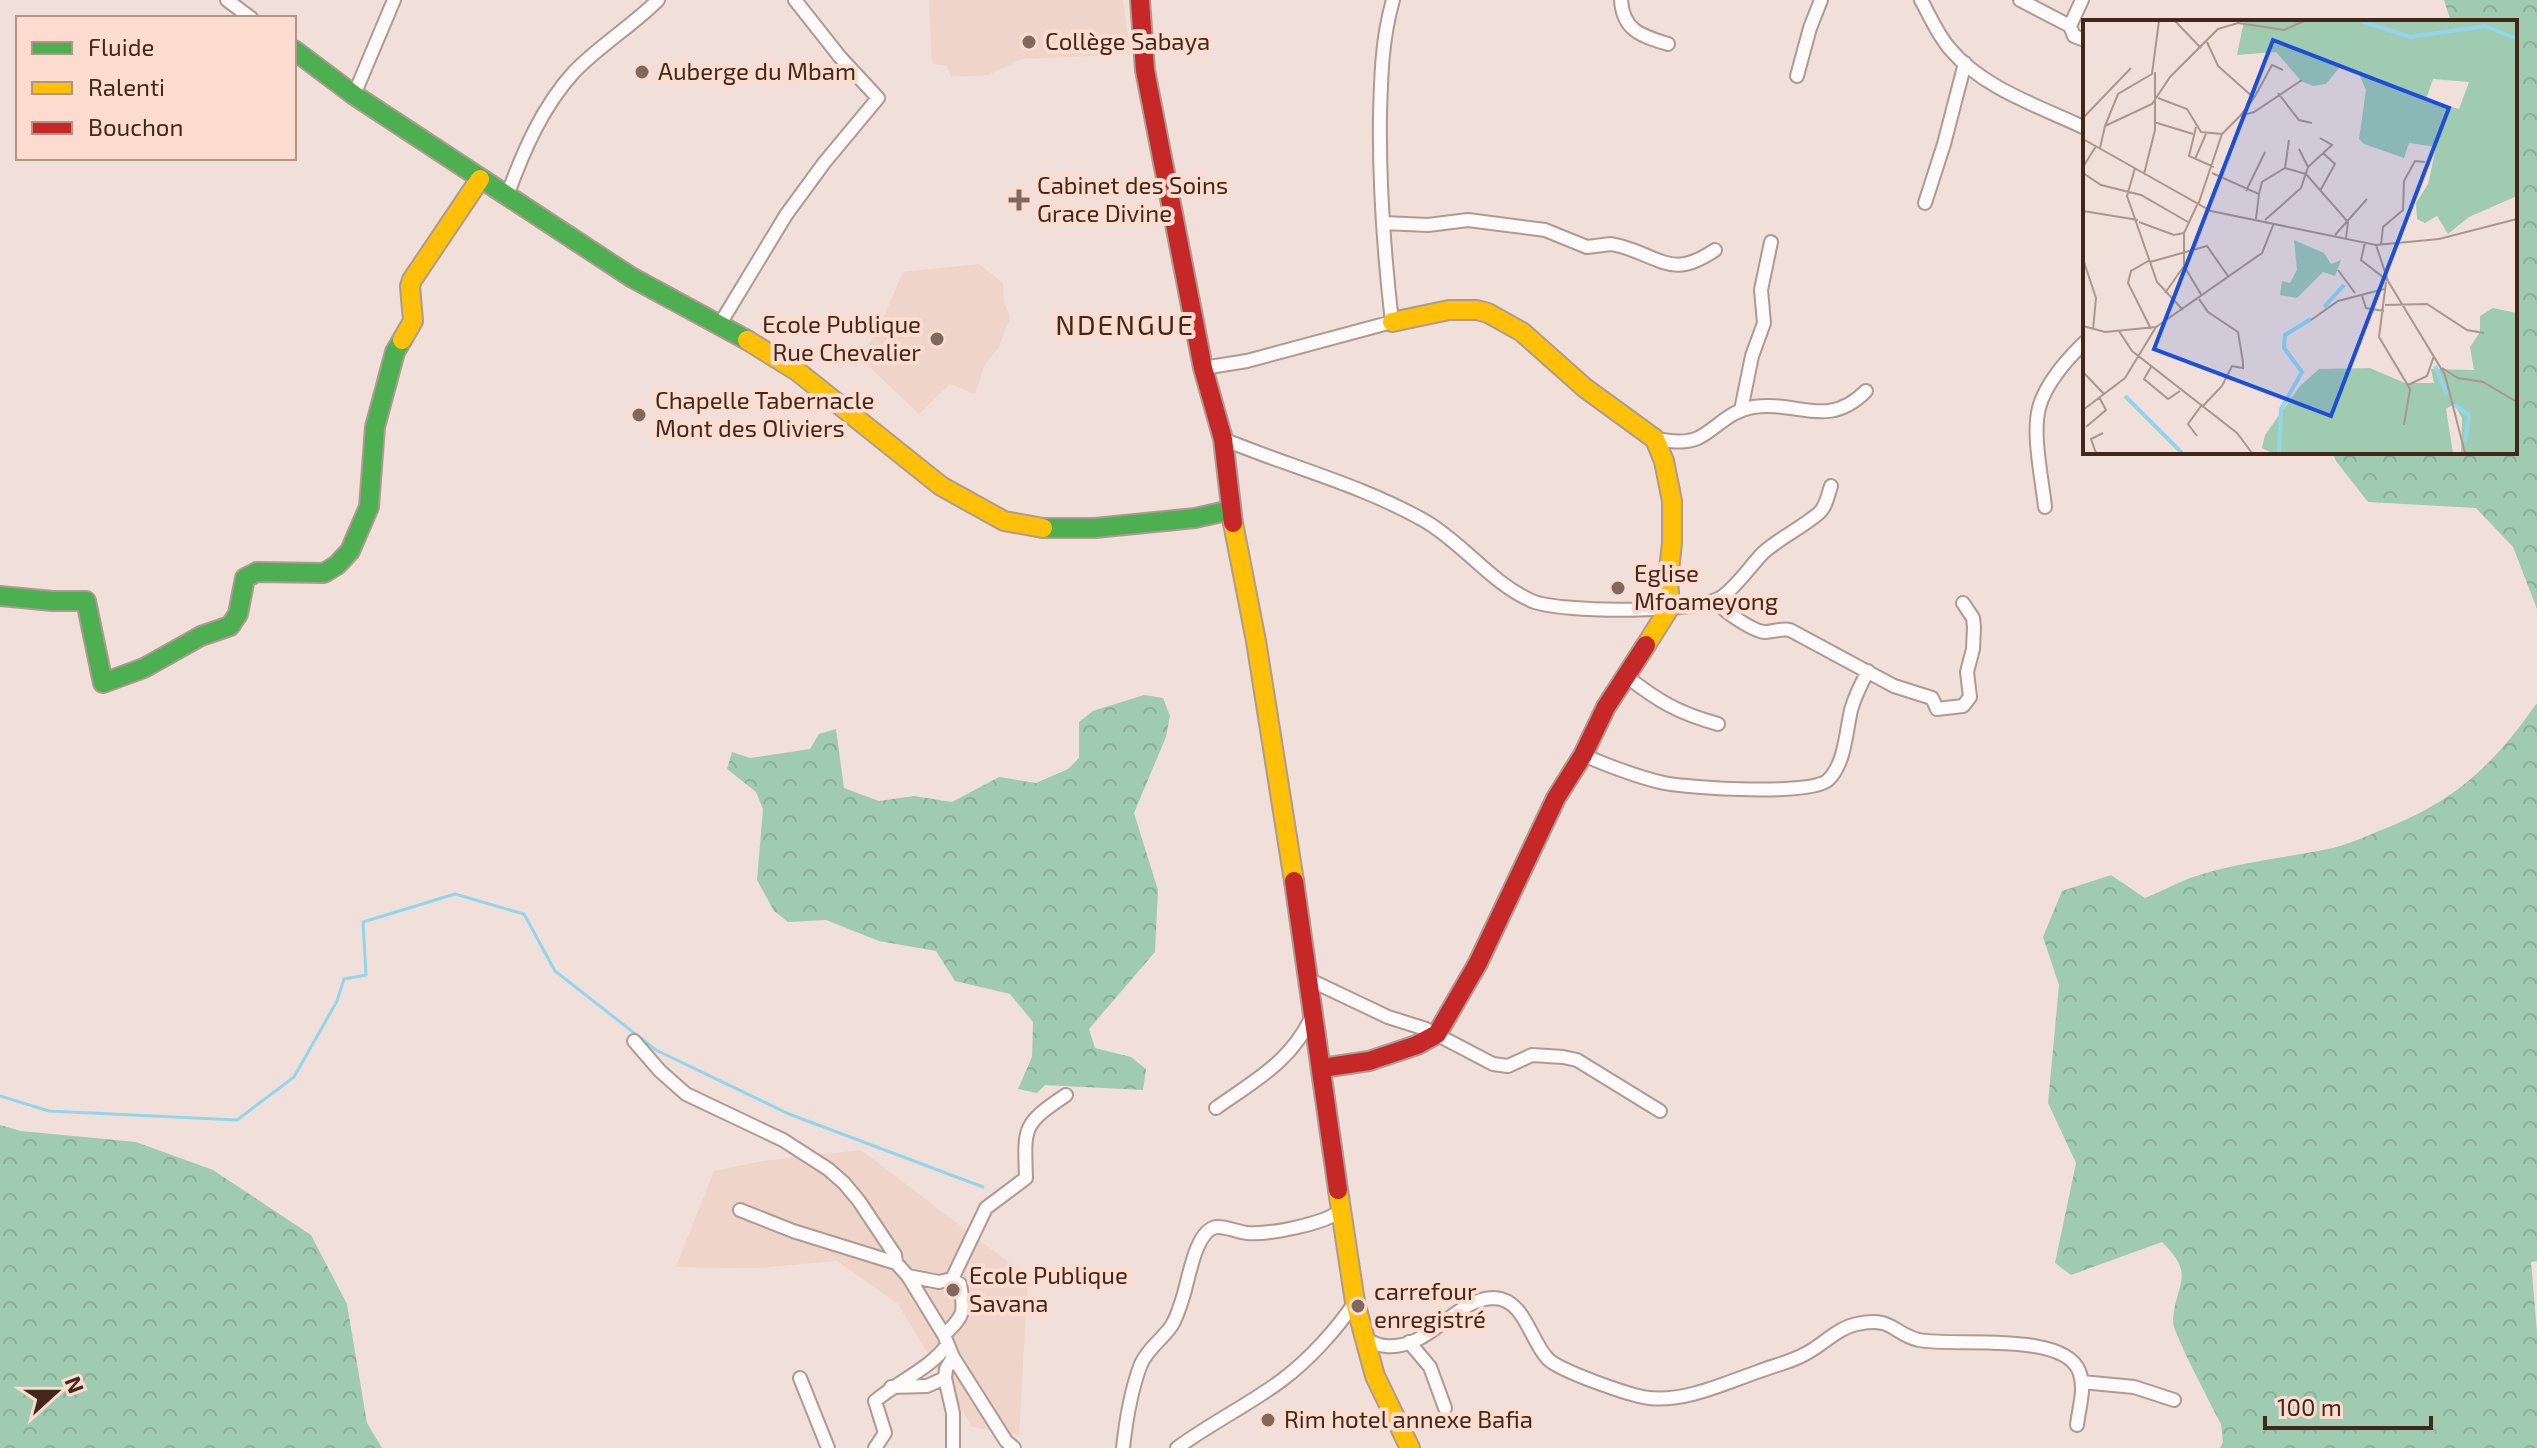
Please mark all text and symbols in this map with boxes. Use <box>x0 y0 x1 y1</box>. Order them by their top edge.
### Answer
legend <box>16 16 296 160</box>
inset map <box>2083 20 2517 454</box>
place label: Collège Sabaya <box>1045 26 1210 55</box>
text: Fluide <box>88 32 154 61</box>
marker: Collège Sabaya <box>1020 33 1038 51</box>
place label: Auberge du Mbam <box>658 56 856 85</box>
marker: Auberge du Mbam <box>633 63 651 81</box>
text: Ralenti <box>88 72 165 101</box>
text: Bouchon <box>88 112 183 141</box>
place label: Cabinet des Soins Grace Divine <box>1037 170 1228 227</box>
marker: Cabinet des Soins Grace Divine <box>1008 189 1030 211</box>
district label: NDENGUE <box>1055 307 1195 341</box>
place label: Ecole Publique Rue Chevalier <box>762 309 921 366</box>
marker: Ecole Publique Rue Chevalier <box>928 330 946 348</box>
place label: Chapelle Tabernacle Mont des Oliviers <box>655 385 874 442</box>
marker: Chapelle Tabernacle Mont des Oliviers <box>630 406 648 424</box>
place label: Eglise Mfoameyong <box>1634 558 1778 615</box>
marker: Eglise Mfoameyong <box>1609 579 1627 597</box>
place label: Ecole Publique Savana <box>969 1260 1128 1317</box>
place label: carrefour enregistré <box>1374 1276 1486 1333</box>
marker: Ecole Publique Savana <box>944 1281 962 1299</box>
marker: carrefour enregistré <box>1349 1297 1367 1315</box>
north arrow <box>16 1352 96 1432</box>
text: N <box>61 1372 91 1397</box>
scale bar <box>2265 1380 2431 1430</box>
text: 100 m <box>2277 1392 2342 1421</box>
place label: Rim hotel annexe Bafia <box>1284 1404 1533 1433</box>
marker: Rim hotel annexe Bafia <box>1259 1411 1277 1429</box>

